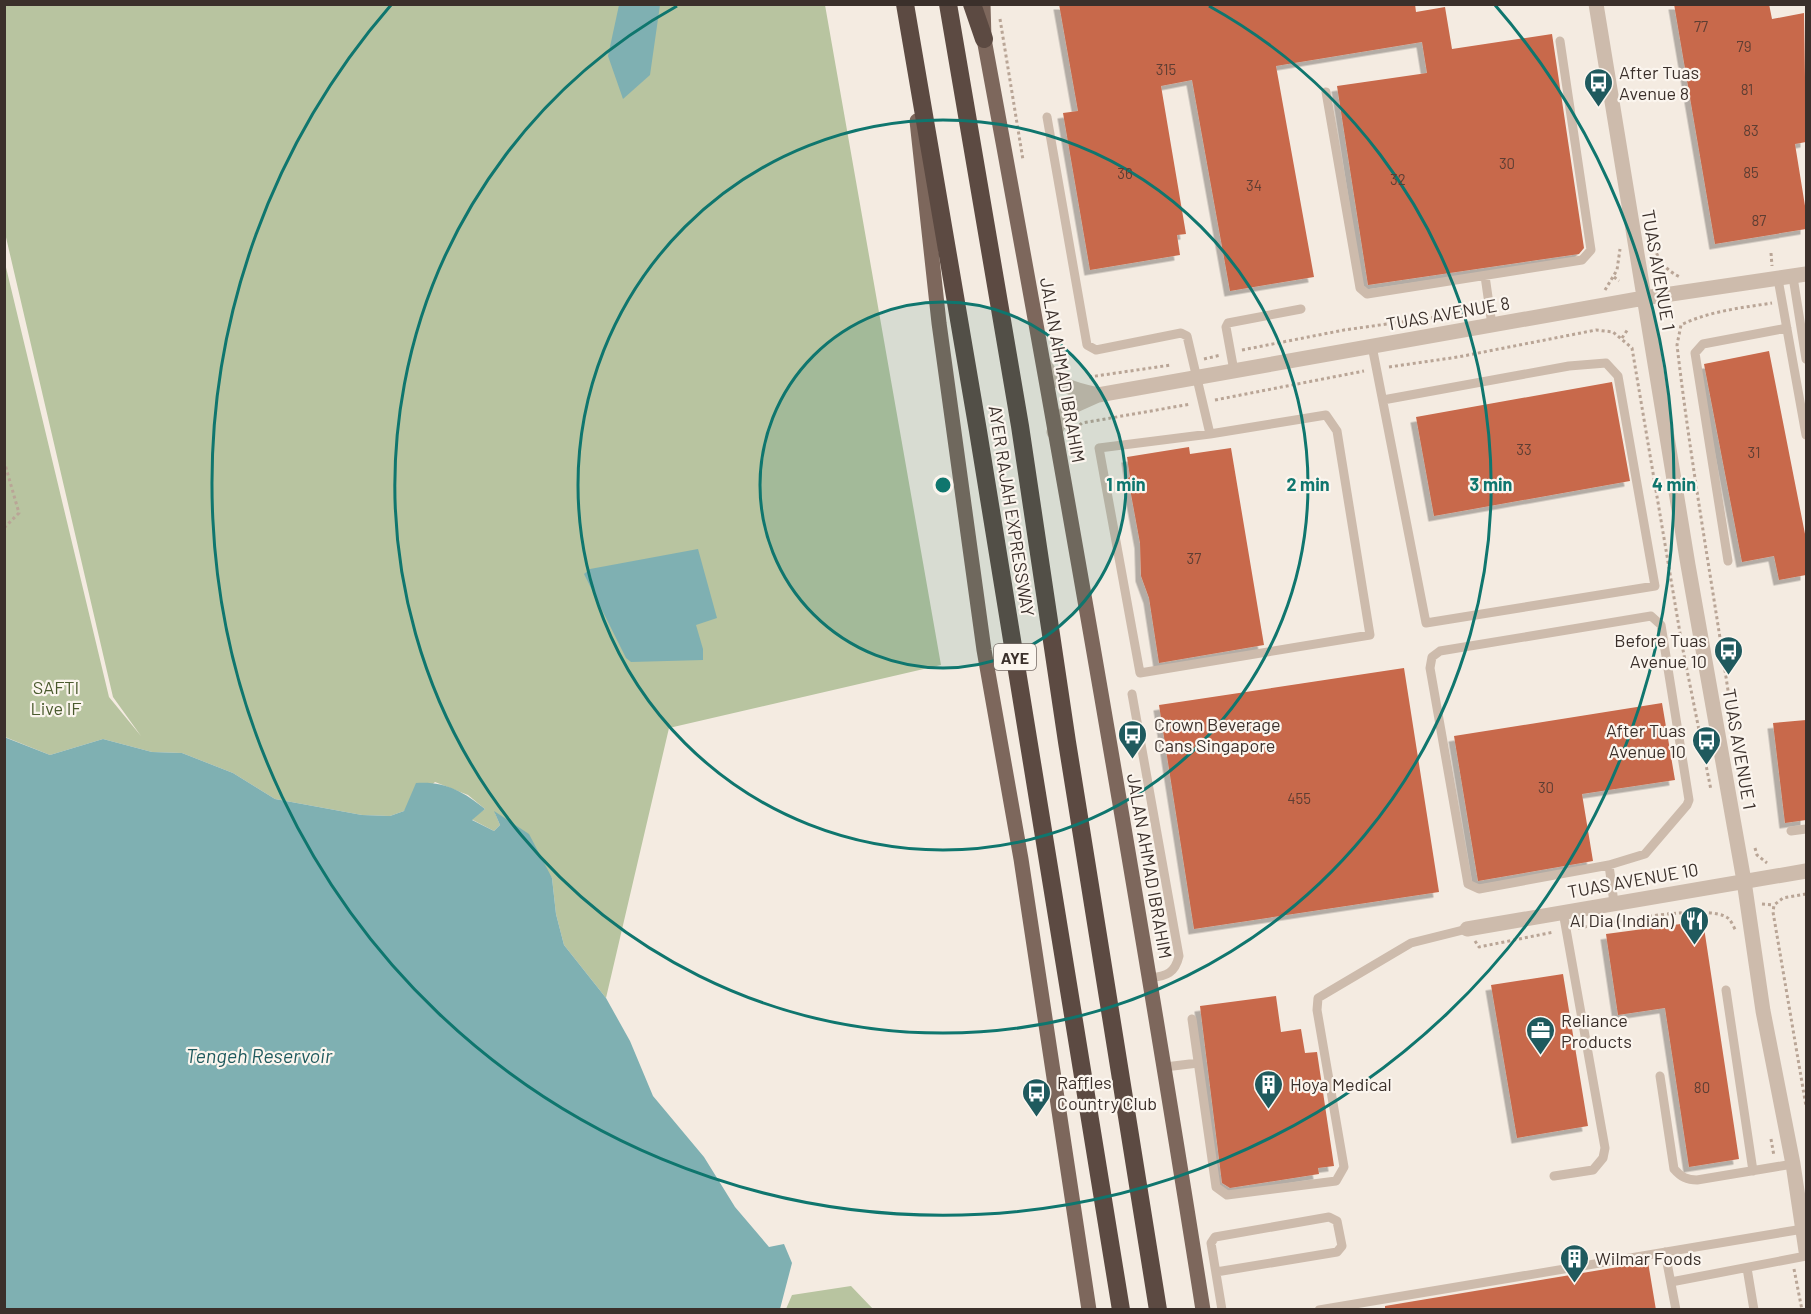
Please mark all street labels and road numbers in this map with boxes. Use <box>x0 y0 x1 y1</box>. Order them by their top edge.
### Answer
street label: TUAS AVENUE 1 <box>1638 208 1680 332</box>
street label: JALAN AHMAD IBRAHIM <box>1036 276 1090 464</box>
street label: TUAS AVENUE 8 <box>1384 291 1512 335</box>
street label: AYER RAJAH EXPRESSWAY <box>984 404 1040 618</box>
road number: AYE <box>994 644 1036 670</box>
street label: TUAS AVENUE 1 <box>1719 687 1761 811</box>
street label: JALAN AHMAD IBRAHIM <box>1123 772 1177 960</box>
street label: TUAS AVENUE 10 <box>1566 858 1700 902</box>

